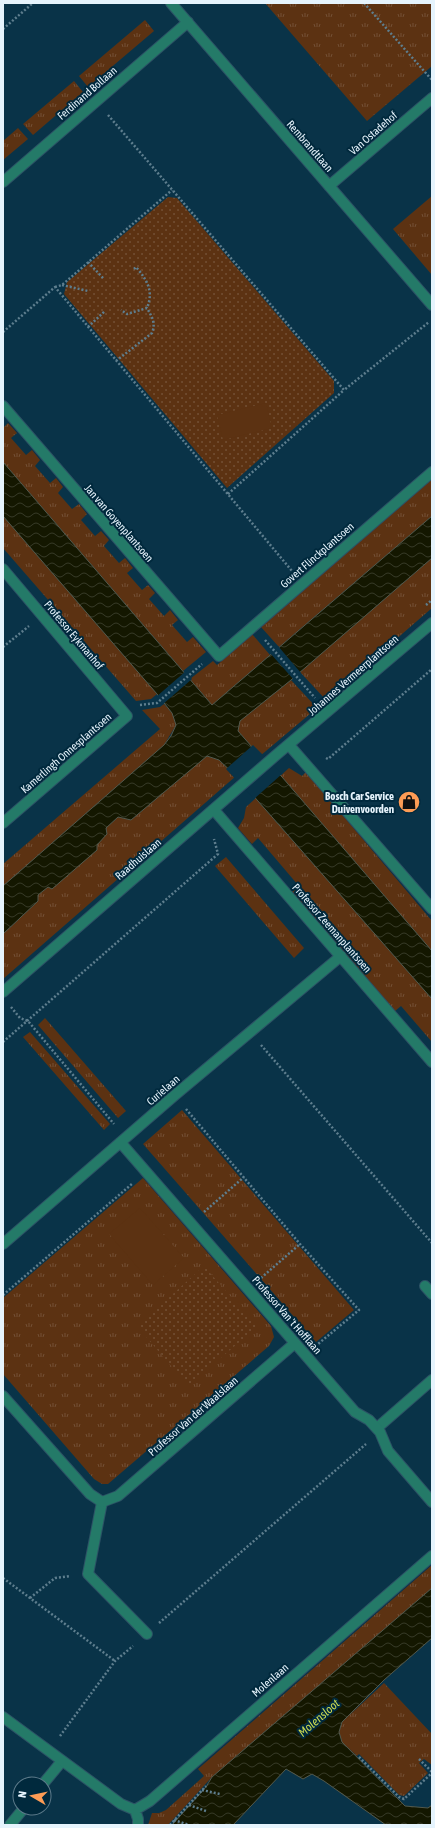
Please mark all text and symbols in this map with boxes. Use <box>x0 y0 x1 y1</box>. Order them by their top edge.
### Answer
street label: Ferdinand Bollaan <box>55 64 119 122</box>
street label: Van Ostadehof <box>347 109 399 157</box>
street label: Rembrandtlaan <box>284 118 336 174</box>
street label: Jan van Goyenplantsoen <box>82 482 156 564</box>
street label: Govert Flinckplantsoen <box>278 520 356 590</box>
street label: Professor Eykmanhof <box>42 598 106 672</box>
street label: Johannes Vermeerplantsoen <box>305 633 401 717</box>
street label: Kamerlingh Onnesplantsoen <box>18 710 114 796</box>
shop icon: Bosch Car Service Duivenvoorden <box>396 789 422 815</box>
place label: Bosch Car Service Duivenvoorden <box>325 790 394 815</box>
street label: Raadhuislaan <box>113 836 163 882</box>
street label: Professor Zeemanplantsoen <box>290 881 374 975</box>
street label: Curielaan <box>144 1073 182 1107</box>
street label: Professor Van 't Hofflaan <box>250 1274 324 1356</box>
street label: Professor Van der Waalslaan <box>146 1374 240 1458</box>
street label: Molenlaan <box>249 1661 291 1699</box>
water label: Molensloot <box>296 1696 343 1740</box>
north arrow <box>12 1776 52 1816</box>
text: N <box>16 1790 29 1799</box>

